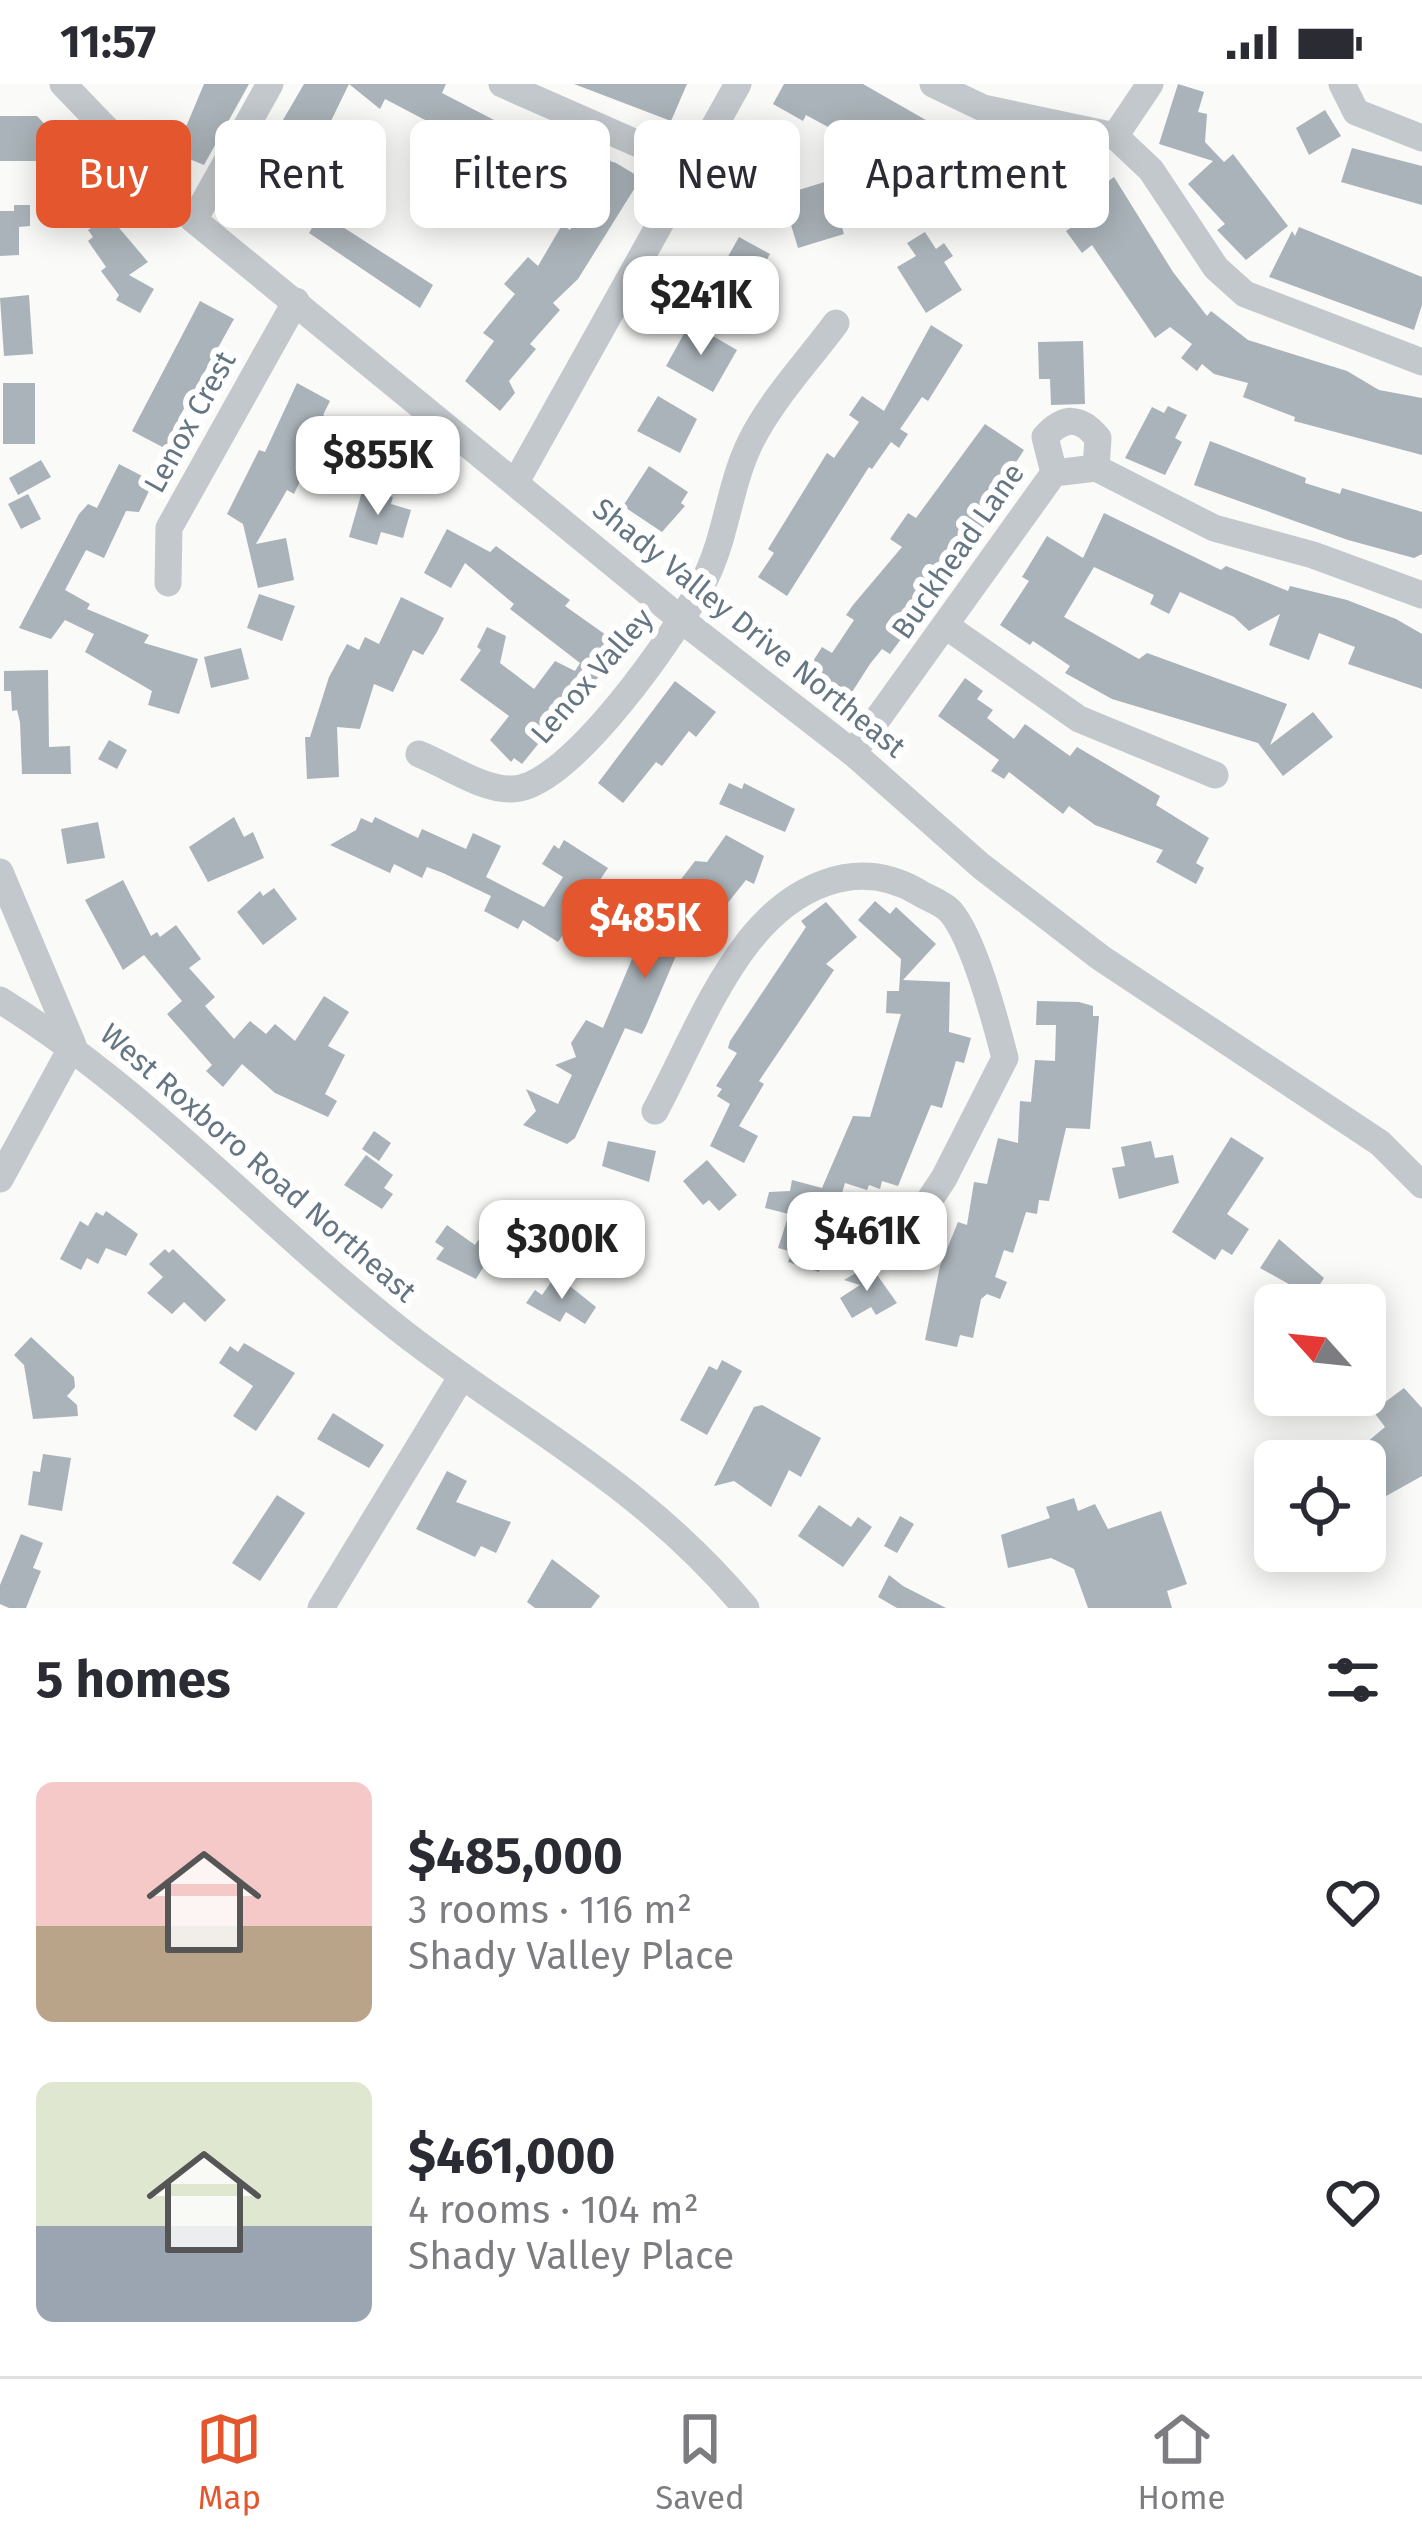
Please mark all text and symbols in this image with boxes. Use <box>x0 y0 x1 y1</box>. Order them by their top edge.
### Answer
text: 11:57 <box>60 15 156 69</box>
chip: Buy <box>36 120 191 228</box>
chip: Rent <box>215 120 386 228</box>
chip: Filters <box>410 120 610 228</box>
chip: New <box>634 120 800 228</box>
chip: Apartment <box>824 120 1109 228</box>
pin: $241K <box>617 256 785 358</box>
text: $241K <box>650 272 752 318</box>
street label: Lenox Crest <box>136 345 244 499</box>
pin: $855K <box>294 416 462 518</box>
text: $855K <box>323 432 433 478</box>
street label: Buckhead Lane <box>884 456 1032 646</box>
street label: Shady Valley Drive Northeast <box>585 491 913 765</box>
street label: Lenox Valley <box>523 601 661 751</box>
pin: $485K <box>561 879 729 981</box>
text: $485K <box>589 895 701 941</box>
street label: West Roxboro Road Northeast <box>93 1016 423 1310</box>
pin: $461K <box>783 1192 951 1294</box>
pin: $300K <box>478 1200 646 1302</box>
text: $461K <box>814 1208 920 1254</box>
text: $300K <box>506 1216 618 1262</box>
north arrow <box>1254 1284 1386 1416</box>
map controls <box>1254 1284 1386 1572</box>
button: locate <box>1254 1440 1386 1572</box>
icon: filters <box>1320 1647 1386 1713</box>
text: 5 homes <box>36 1649 231 1711</box>
text: $485,000 <box>408 1825 623 1887</box>
icon: home <box>132 1830 276 1974</box>
icon: heart <box>1320 1869 1386 1935</box>
text: 3 rooms · 116 m² <box>408 1887 692 1933</box>
text: Shady Valley Place <box>408 1933 734 1979</box>
text: $461,000 <box>408 2125 615 2187</box>
icon: home <box>132 2130 276 2274</box>
icon: heart <box>1320 2169 1386 2235</box>
text: 4 rooms · 104 m² <box>408 2187 699 2233</box>
text: Shady Valley Place <box>408 2233 734 2279</box>
tab: Map <box>196 2406 262 2518</box>
tab: Saved <box>655 2406 745 2518</box>
tab: Home <box>1138 2406 1226 2518</box>

